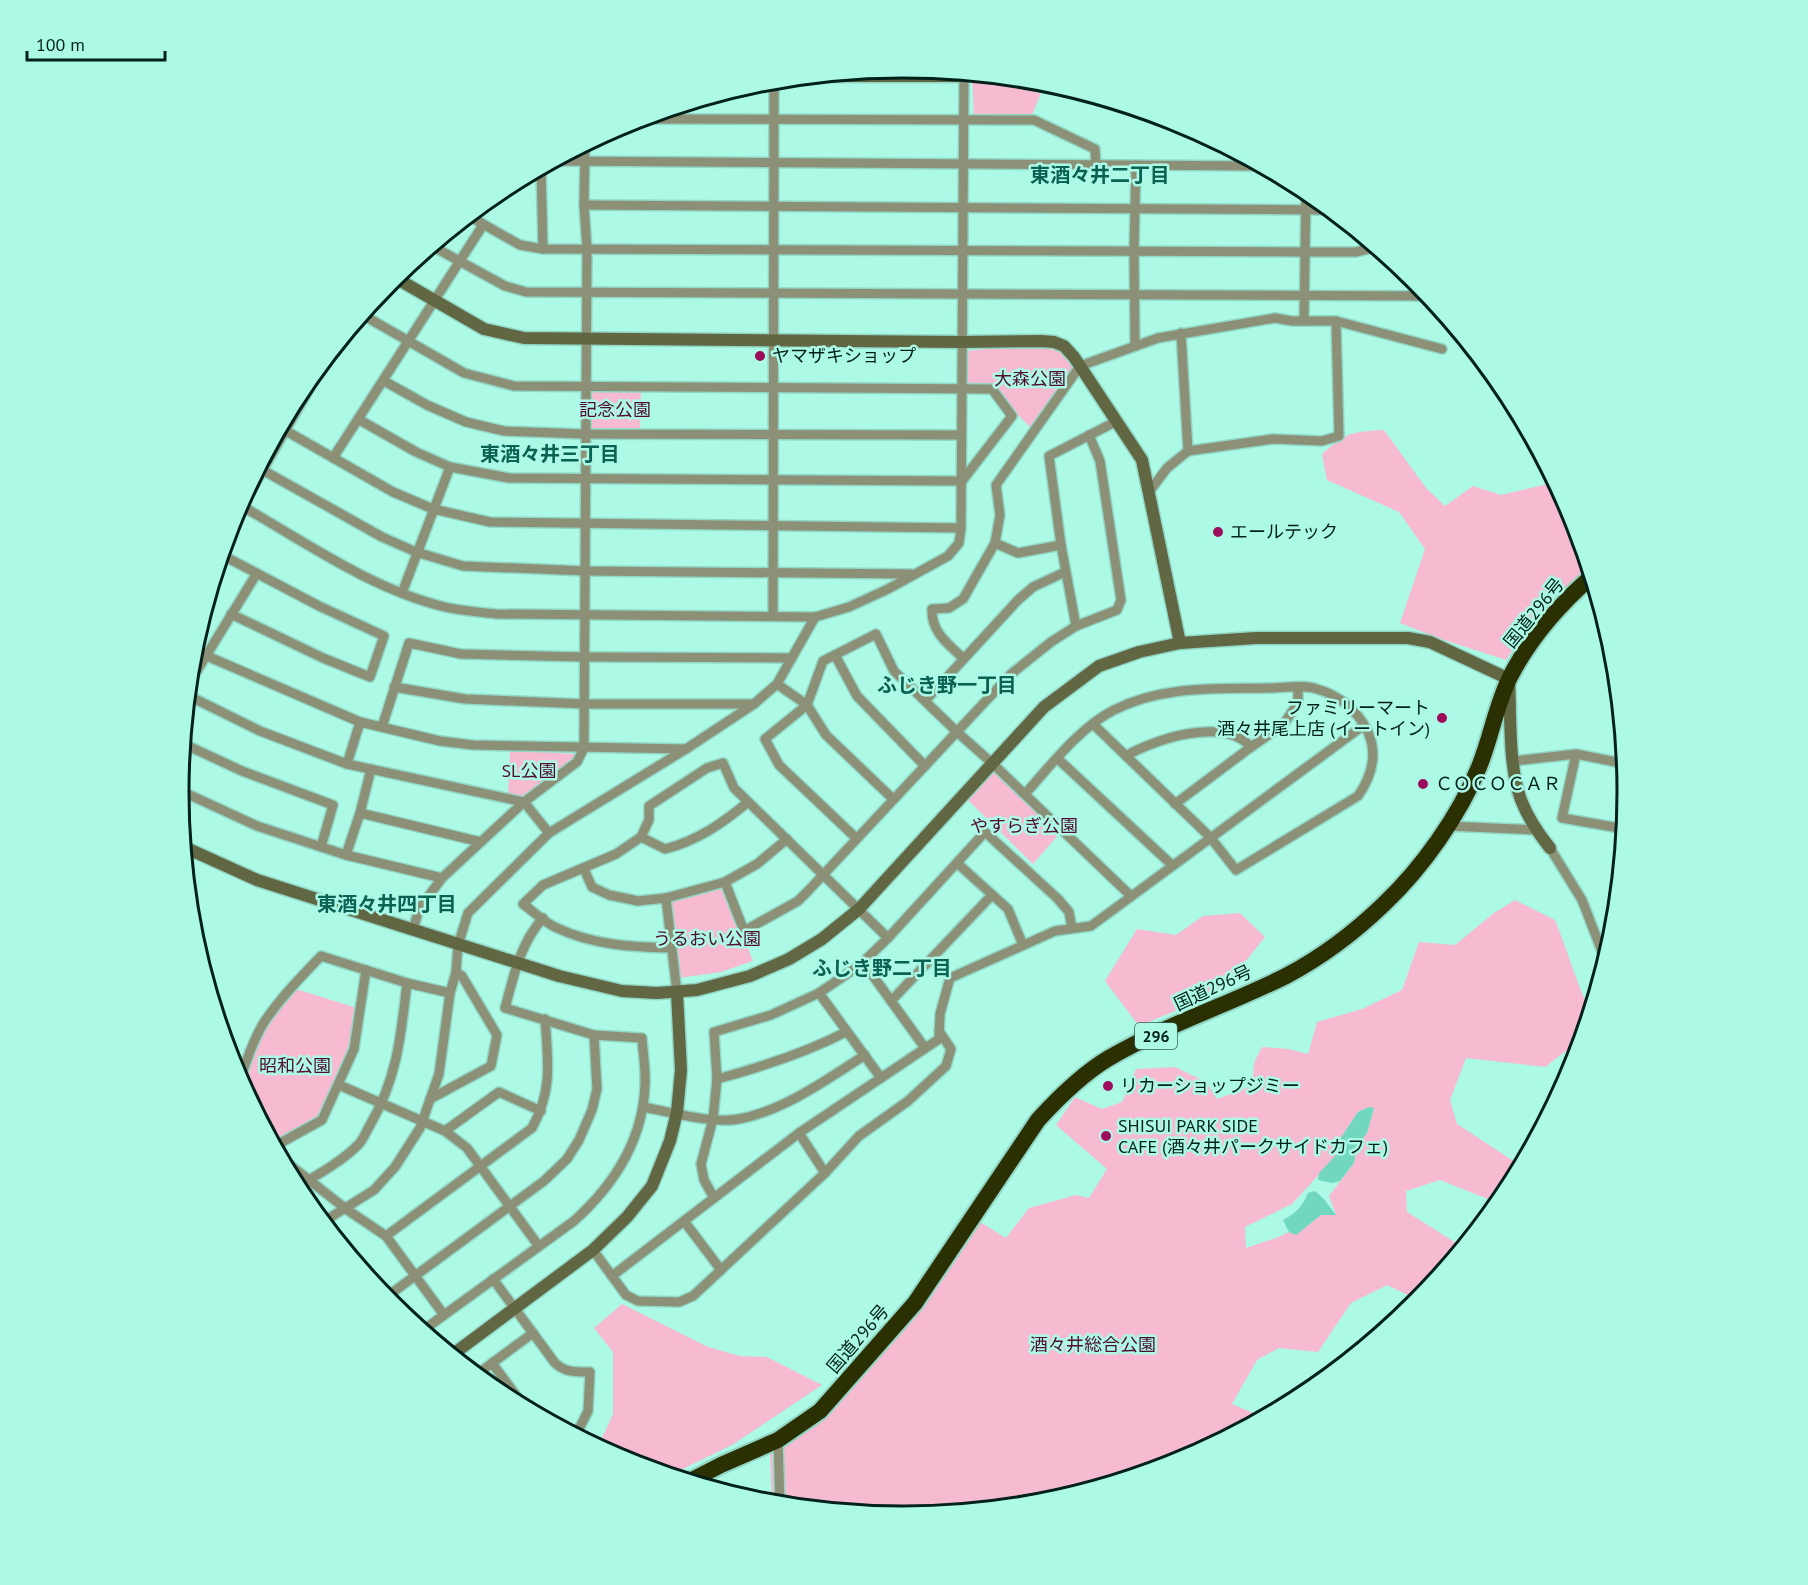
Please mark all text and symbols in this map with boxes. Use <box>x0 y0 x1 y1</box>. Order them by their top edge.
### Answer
scale bar <box>27 24 165 62</box>
text: 100 m <box>36 33 85 56</box>
district label: 東酒々井二丁目 <box>1030 162 1170 188</box>
place label: ヤマザキショップ <box>772 344 916 367</box>
marker: ヤマザキショップ <box>753 349 767 363</box>
park label: 大森公園 <box>994 367 1066 390</box>
park label: 記念公園 <box>579 398 651 421</box>
district label: 東酒々井三丁目 <box>480 441 620 467</box>
place label: エールテック <box>1230 520 1338 543</box>
marker: エールテック <box>1211 525 1225 539</box>
street label: 国道296号 <box>1498 573 1569 652</box>
district label: ふじき野一丁目 <box>877 672 1017 698</box>
place label: ファミリーマート 酒々井尾上店 (イートイン) <box>1217 696 1430 740</box>
marker: ファミリーマート 酒々井尾上店 (イートイン) <box>1435 711 1449 725</box>
park label: SL公園 <box>502 759 556 782</box>
place label: ＣＯＣＯＣＡＲ <box>1435 772 1561 795</box>
marker: ＣＯＣＯＣＡＲ <box>1416 777 1430 791</box>
park label: やすらぎ公園 <box>970 814 1078 837</box>
district label: 東酒々井四丁目 <box>317 891 457 917</box>
park label: うるおい公園 <box>653 927 761 950</box>
district label: ふじき野二丁目 <box>812 955 952 981</box>
street label: 国道296号 <box>1170 959 1255 1016</box>
road number: 296 <box>1135 1023 1177 1049</box>
park label: 昭和公園 <box>259 1054 331 1077</box>
place label: リカーショップジミー <box>1120 1074 1300 1097</box>
marker: リカーショップジミー <box>1101 1079 1115 1093</box>
place label: SHISUI PARK SIDE CAFE (酒々井パークサイドカフェ) <box>1118 1114 1388 1158</box>
marker: SHISUI PARK SIDE CAFE (酒々井パークサイドカフェ) <box>1099 1129 1113 1143</box>
street label: 国道296号 <box>822 1300 894 1378</box>
park label: 酒々井総合公園 <box>1030 1333 1156 1356</box>

